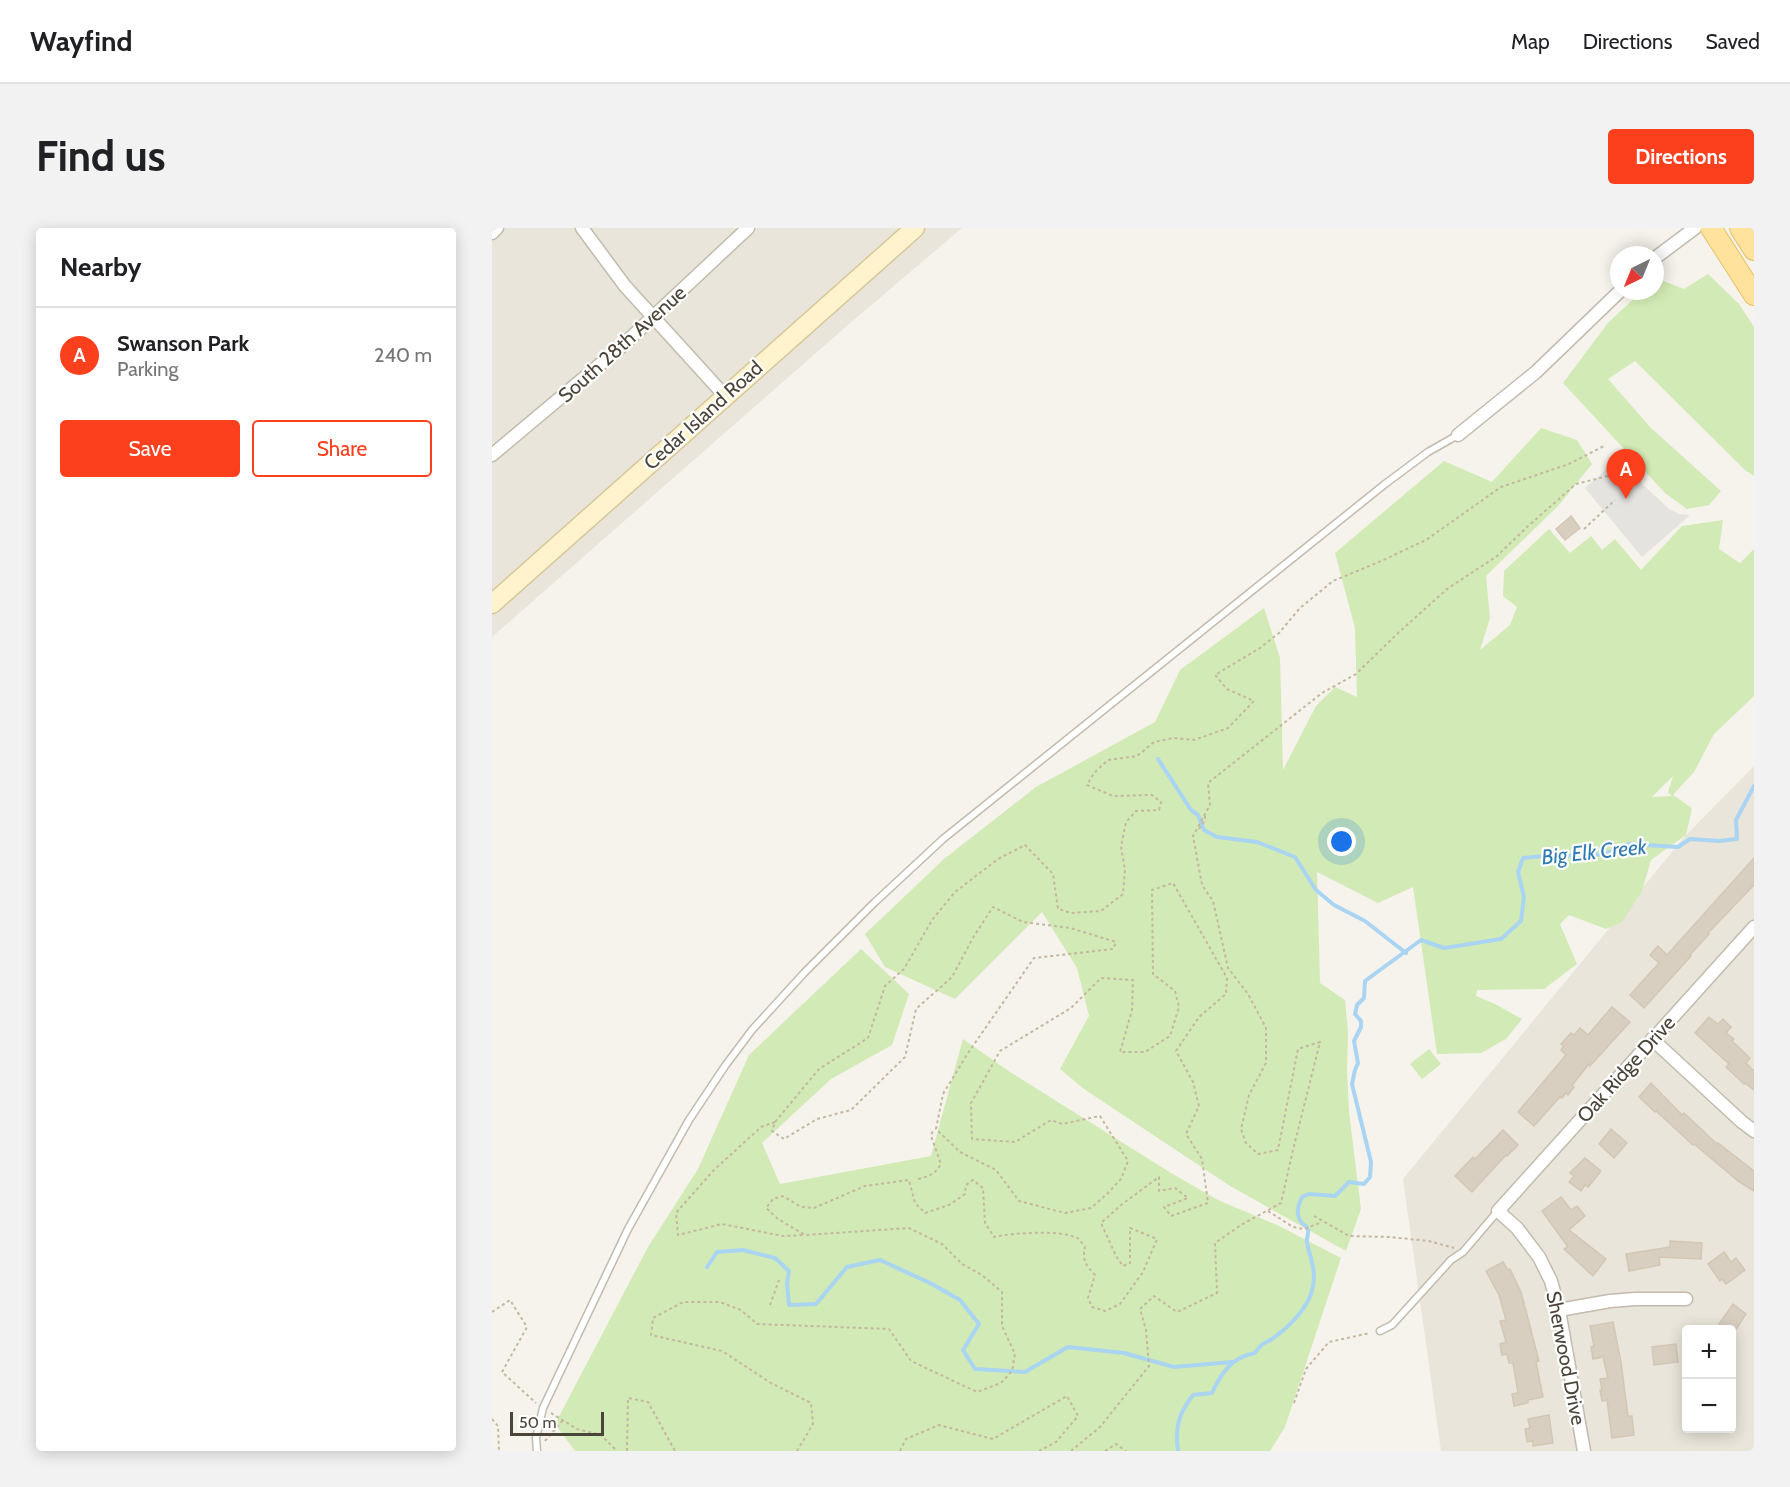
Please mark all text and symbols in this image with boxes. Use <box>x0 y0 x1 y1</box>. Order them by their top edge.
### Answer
text: Wayfind <box>30 24 132 58</box>
text: Map <box>1511 29 1550 54</box>
text: Directions <box>1583 29 1672 54</box>
text: Saved <box>1705 29 1760 54</box>
button: Directions <box>1608 129 1754 184</box>
text: Find us <box>36 130 165 182</box>
north arrow <box>1610 246 1664 300</box>
text: Nearby <box>60 251 141 283</box>
street label: South 28th Avenue <box>553 280 691 408</box>
text: Swanson Park <box>117 330 249 357</box>
text: A <box>73 343 86 367</box>
text: 240 m <box>374 343 432 367</box>
street label: Cedar Island Road <box>639 355 767 475</box>
text: Parking <box>117 357 178 381</box>
button: Save <box>60 420 240 477</box>
button: Share <box>252 420 432 477</box>
pin: A <box>1606 450 1646 499</box>
your location <box>1327 827 1356 856</box>
water label: Big Elk Creek <box>1540 833 1649 869</box>
street label: Oak Ridge Drive <box>1572 1011 1680 1127</box>
street label: Sherwood Drive <box>1541 1289 1591 1427</box>
map controls <box>1682 1325 1736 1433</box>
button: + <box>1682 1325 1736 1379</box>
button: − <box>1682 1379 1736 1433</box>
scale bar <box>510 1409 604 1436</box>
text: 50 m <box>519 1413 556 1432</box>

